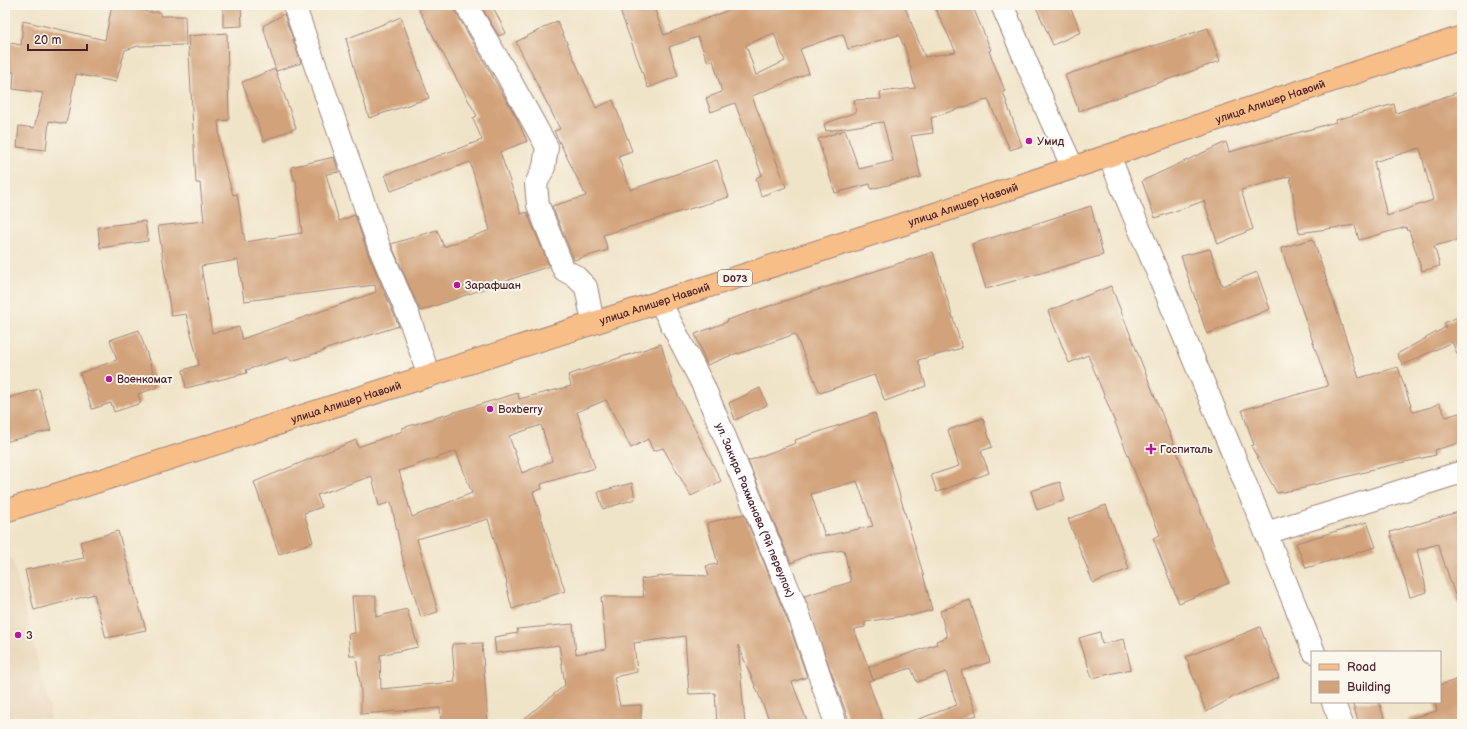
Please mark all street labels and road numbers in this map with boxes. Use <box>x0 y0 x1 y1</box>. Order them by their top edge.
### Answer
street label: улица Алишер Навоий <box>1214 77 1327 126</box>
street label: улица Алишер Навоий <box>907 181 1020 229</box>
road number: D073 <box>718 270 752 286</box>
street label: улица Алишер Навоий <box>598 280 712 328</box>
street label: улица Алишер Навоий <box>289 379 403 426</box>
street label: ул. Закира Рахманова (9й переулок) <box>713 421 797 600</box>

